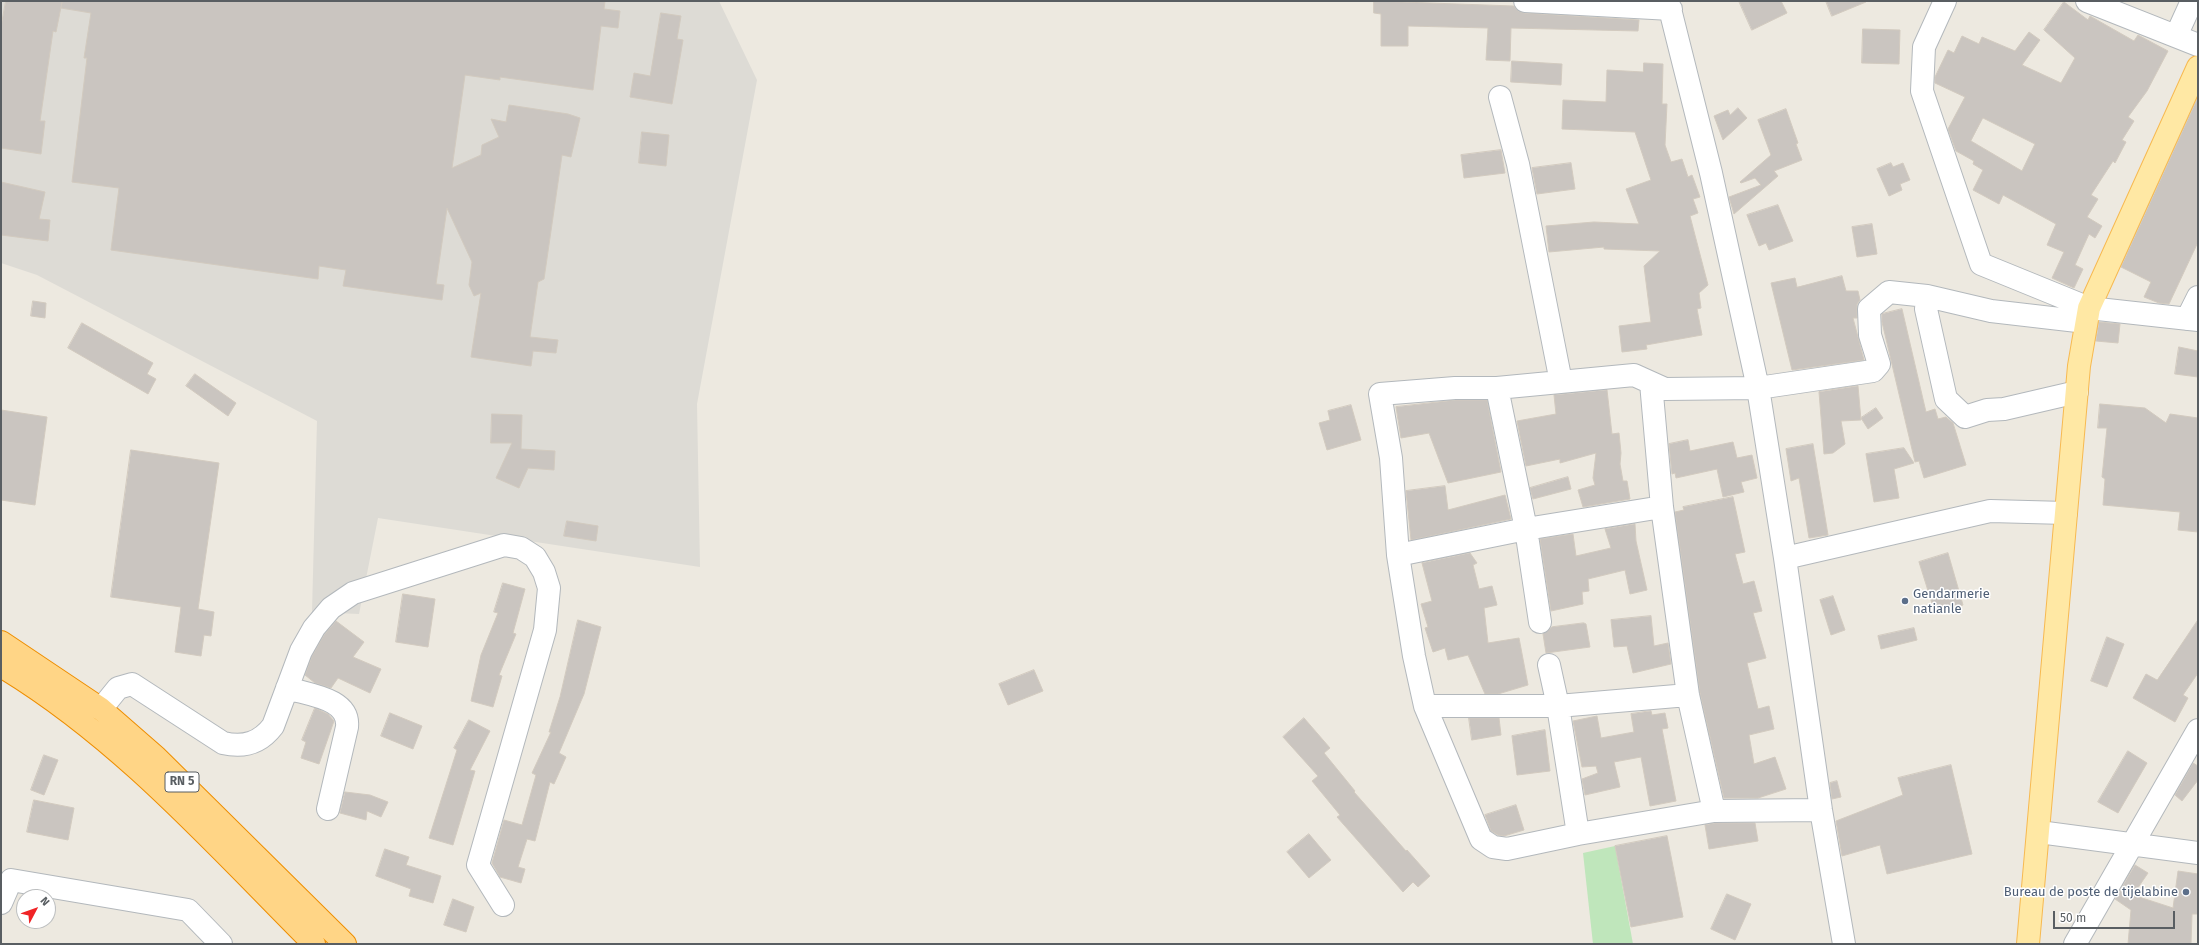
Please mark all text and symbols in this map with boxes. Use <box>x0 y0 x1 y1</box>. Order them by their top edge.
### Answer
place label: Gendarmerie natianle <box>1913 586 1990 617</box>
marker: Gendarmerie natianle <box>1900 596 1910 606</box>
road number: RN 5 <box>165 772 199 792</box>
place label: Bureau de poste de tijelabine <box>2004 884 2178 900</box>
marker: Bureau de poste de tijelabine <box>2181 887 2191 897</box>
north arrow <box>16 889 56 929</box>
text: N <box>37 894 52 908</box>
scale bar <box>2055 903 2177 929</box>
text: 50 m <box>2060 911 2086 925</box>

